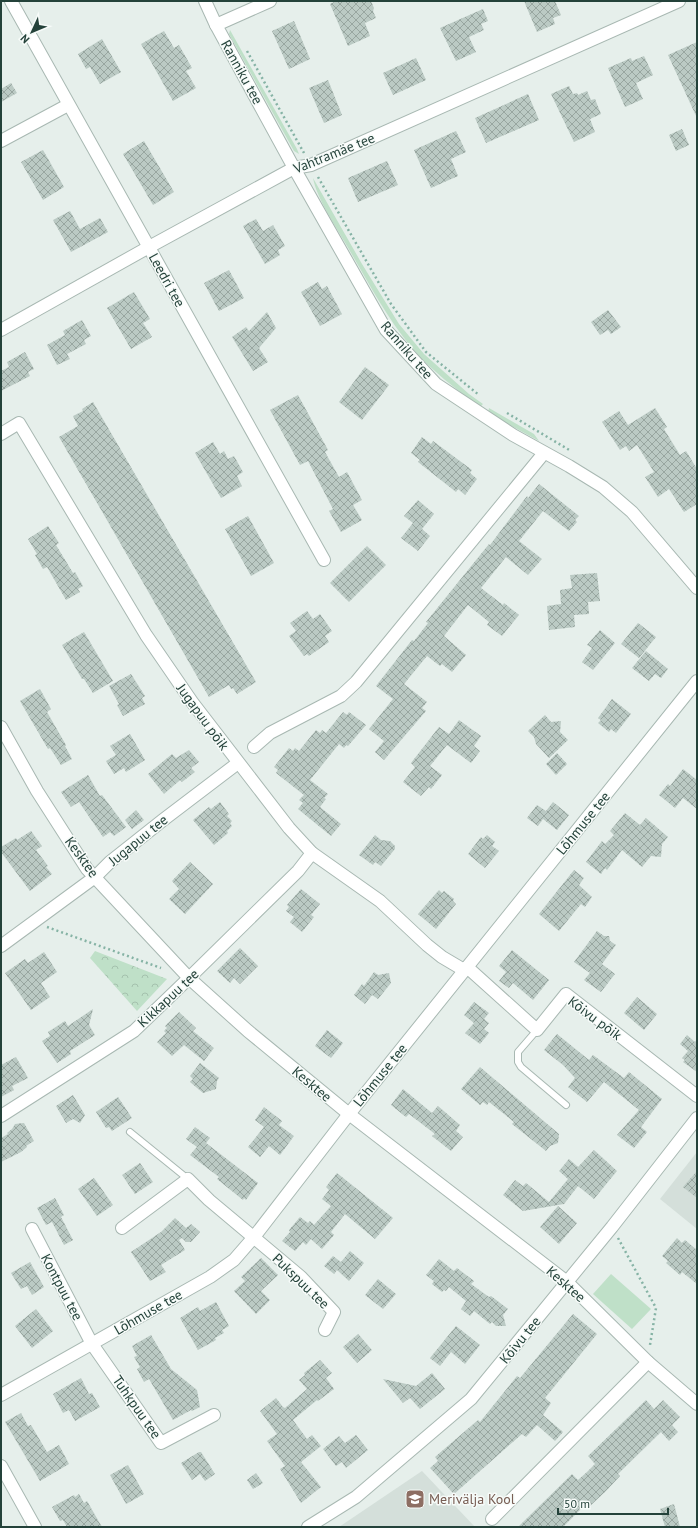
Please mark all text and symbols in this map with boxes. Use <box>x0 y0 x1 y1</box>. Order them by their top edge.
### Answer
north arrow <box>12 12 52 52</box>
text: N <box>17 31 32 46</box>
street label: Ranniku tee <box>217 37 267 107</box>
street label: Vahtramäe tee <box>290 129 377 178</box>
street label: Leedri tee <box>145 250 189 310</box>
street label: Ranniku tee <box>377 317 437 383</box>
street label: Jugapuu põik <box>172 679 233 754</box>
street label: Lõhmuse tee <box>552 788 614 858</box>
street label: Jugapuu tee <box>104 811 171 870</box>
street label: Kesktee <box>61 833 103 881</box>
street label: Kikkapuu tee <box>133 965 203 1031</box>
street label: Kõivu põik <box>565 992 626 1044</box>
street label: Lõhmuse tee <box>349 1040 411 1110</box>
street label: Kesktee <box>289 1062 335 1106</box>
street label: Pukspuu tee <box>269 1249 333 1313</box>
street label: Kontpuu tee <box>37 1251 87 1323</box>
street label: Kesktee <box>543 1262 589 1306</box>
street label: Lõhmuse tee <box>111 1285 185 1339</box>
street label: Kõivu tee <box>495 1313 545 1367</box>
street label: Tuhkpuu tee <box>109 1372 165 1442</box>
school or university icon: Merivälja Kool <box>404 1488 426 1510</box>
place label: Merivälja Kool <box>429 1490 515 1508</box>
scale bar <box>558 1490 668 1516</box>
text: 50 m <box>564 1496 590 1511</box>

